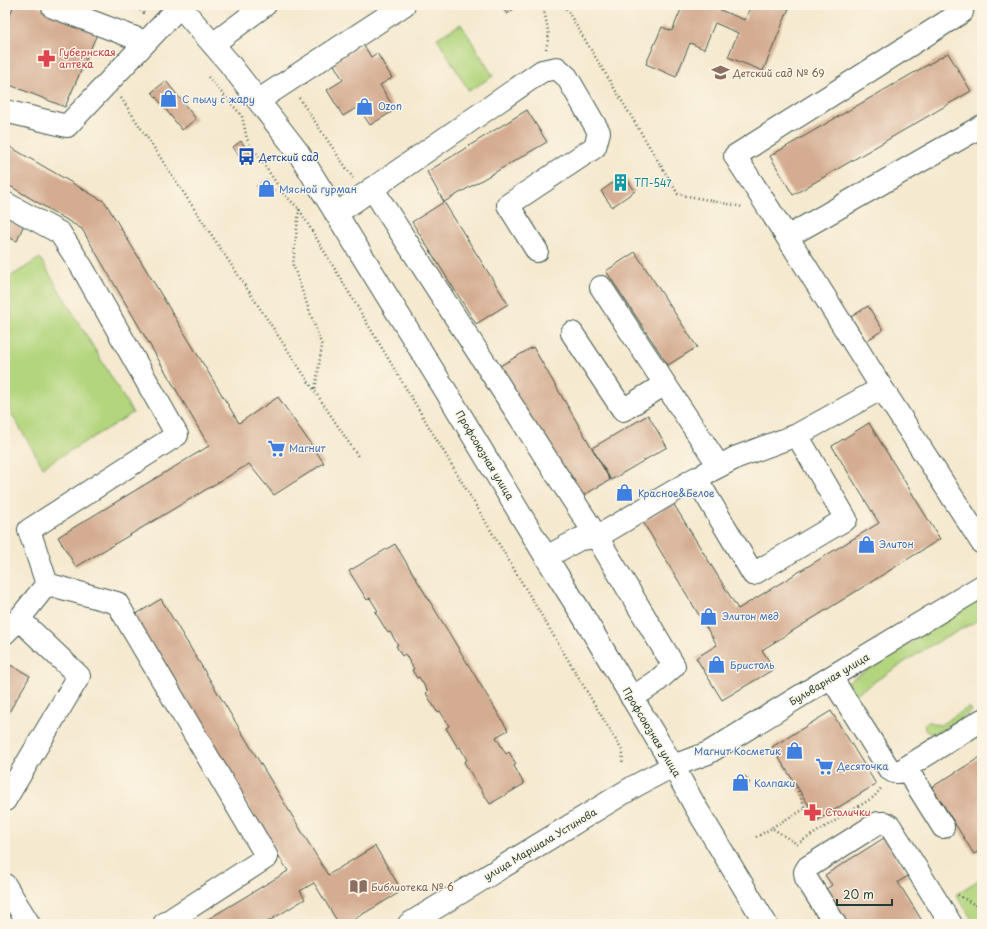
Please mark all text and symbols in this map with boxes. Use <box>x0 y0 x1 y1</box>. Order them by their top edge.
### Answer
place label: Губернская аптека <box>59 44 116 71</box>
pharmacy icon: Губернская аптека <box>36 48 56 68</box>
school or university icon: Детский сад № 69 <box>710 63 730 83</box>
place label: Детский сад № 69 <box>732 65 824 80</box>
shop icon: С пылу с жару <box>159 89 179 109</box>
place label: С пылу с жару <box>182 91 255 107</box>
shop icon: Ozon <box>355 96 375 116</box>
place label: Ozon <box>378 98 402 113</box>
bus stop icon: Детский сад <box>236 147 256 167</box>
place label: Детский сад <box>258 149 319 164</box>
building icon: ТП-547 <box>611 173 631 193</box>
place label: ТП-547 <box>634 175 672 190</box>
shop icon: Мясной гурман <box>256 179 276 199</box>
place label: Мясной гурман <box>279 181 357 197</box>
street label: Профсоюзная улица <box>453 407 519 503</box>
supermarket icon: Магнит <box>266 438 286 458</box>
place label: Магнит <box>289 440 327 455</box>
shop icon: Красное&Белое <box>615 483 635 503</box>
place label: Красное&Белое <box>638 485 715 500</box>
shop icon: Элитон <box>856 534 876 554</box>
place label: Элитон <box>879 536 914 551</box>
shop icon: Элитон мед <box>699 606 719 626</box>
place label: Элитон мед <box>722 608 779 623</box>
street label: Бульварная улица <box>786 648 872 708</box>
shop icon: Бристоль <box>707 655 727 675</box>
place label: Бристоль <box>730 657 774 672</box>
street label: Профсоюзная улица <box>620 684 686 780</box>
shop icon: Магнит Косметик <box>784 741 804 761</box>
place label: Магнит Косметик <box>694 743 781 758</box>
supermarket icon: Десяточка <box>814 756 834 776</box>
place label: Десяточка <box>836 758 889 773</box>
shop icon: Колпаки <box>731 773 751 793</box>
place label: Колпаки <box>754 775 795 790</box>
pharmacy icon: Столички <box>802 802 822 822</box>
street label: улица Маршала Устинова <box>480 803 600 883</box>
place label: Столички <box>825 804 871 819</box>
library icon: Библиотека № 6 <box>348 877 368 897</box>
place label: Библиотека № 6 <box>371 879 454 894</box>
scale bar <box>837 881 892 907</box>
text: 20 m <box>843 885 874 903</box>

